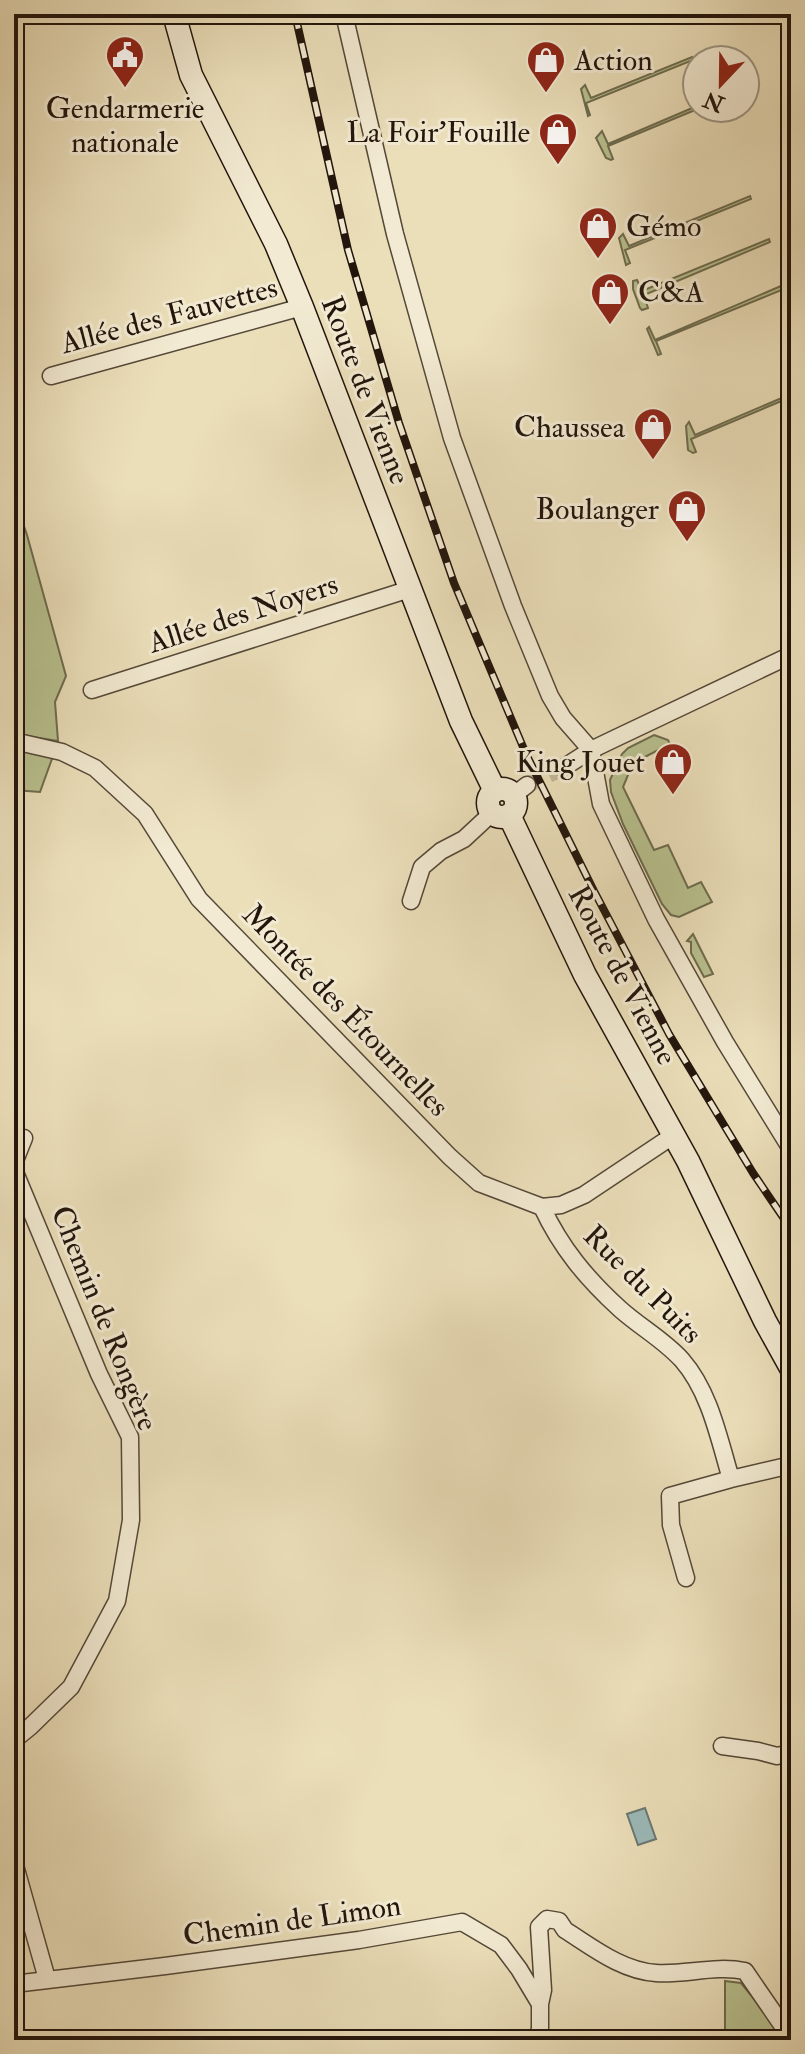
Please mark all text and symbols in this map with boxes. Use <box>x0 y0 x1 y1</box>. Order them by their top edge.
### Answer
public building icon: Gendarmerie nationale <box>104 34 146 89</box>
shop icon: Action <box>525 39 567 94</box>
place label: Action <box>573 42 653 79</box>
north arrow <box>681 44 761 124</box>
text: N <box>699 85 729 119</box>
place label: Gendarmerie nationale <box>46 90 204 161</box>
shop icon: La Foir'Fouille <box>537 111 579 166</box>
place label: La Foir'Fouille <box>346 114 530 151</box>
shop icon: Gémo <box>577 205 619 260</box>
place label: Gémo <box>626 208 701 245</box>
street label: Allée des Fauvettes <box>56 269 282 362</box>
shop icon: C&A <box>589 271 631 326</box>
place label: C&A <box>638 274 704 311</box>
street label: Route de Vienne <box>313 291 418 489</box>
shop icon: Chaussea <box>632 406 674 461</box>
place label: Chaussea <box>514 409 626 446</box>
shop icon: Boulanger <box>666 488 708 543</box>
place label: Boulanger <box>535 491 659 528</box>
street label: Allée des Noyers <box>143 565 343 662</box>
shop icon: King Jouet <box>652 741 694 796</box>
place label: King Jouet <box>516 744 645 781</box>
street label: Route de Vienne <box>560 879 685 1071</box>
street label: Montée des Étournelles <box>234 895 458 1125</box>
street label: Chemin de Rongère <box>43 1200 166 1436</box>
street label: Rue du Puits <box>575 1217 710 1352</box>
street label: Chemin de Limon <box>181 1887 403 1954</box>

